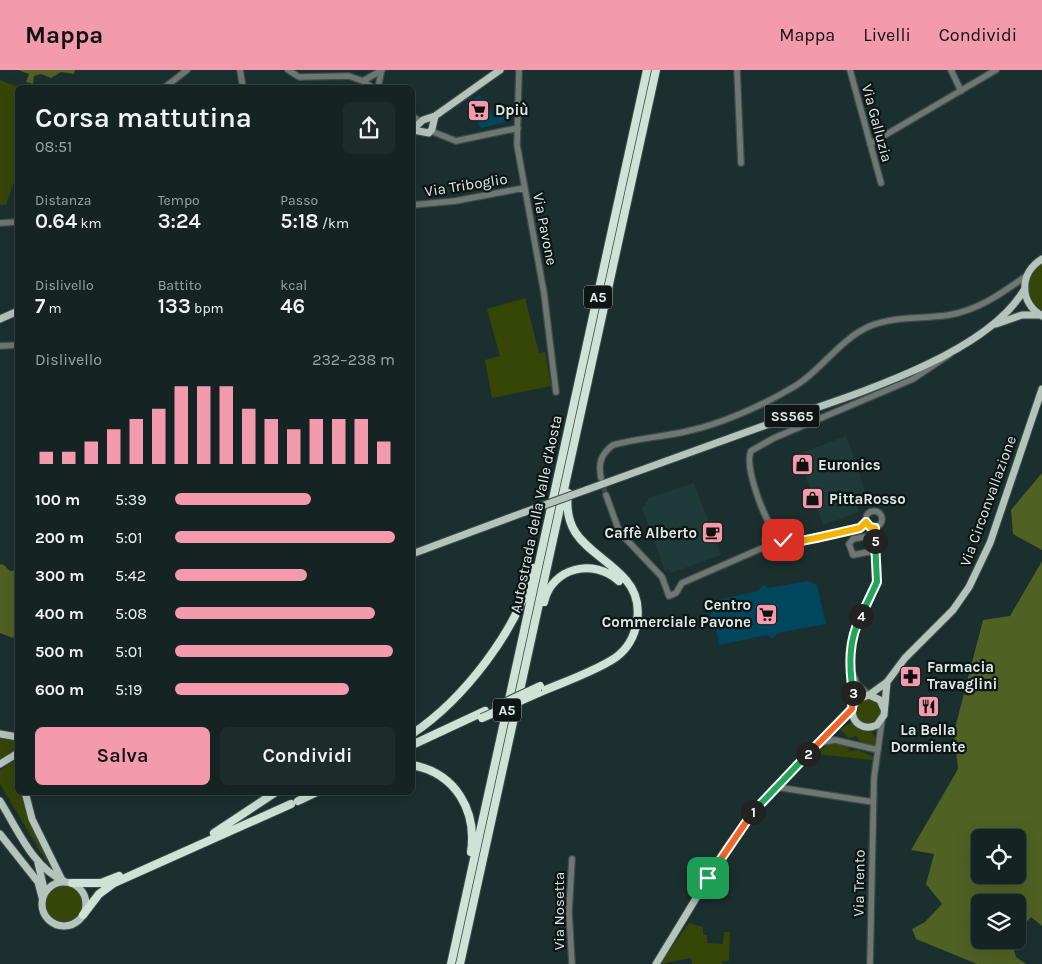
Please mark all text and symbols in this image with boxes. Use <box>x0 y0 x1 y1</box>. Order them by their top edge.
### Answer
text: Mappa <box>25 21 103 49</box>
text: Mappa <box>779 24 835 46</box>
text: Livelli <box>863 24 911 46</box>
text: Condividi <box>939 24 1017 46</box>
street label: Via Galluzia <box>858 82 896 164</box>
supermarket icon: Dpiù <box>467 98 491 122</box>
text: Corsa mattutina <box>35 101 252 134</box>
place label: Dpiù <box>495 101 529 119</box>
button: share <box>343 102 395 154</box>
text: 08:51 <box>35 137 72 156</box>
street label: Via Triboglio <box>423 170 509 200</box>
street label: Via Pavone <box>529 191 561 267</box>
text: Distanza <box>35 192 92 209</box>
text: Tempo <box>158 192 200 209</box>
text: Passo <box>280 192 318 209</box>
text: 0.64 <box>35 209 77 233</box>
text: 3:24 <box>158 209 201 233</box>
text: 5:18 <box>280 209 319 233</box>
text: km <box>77 215 102 232</box>
text: /km <box>319 215 349 232</box>
text: Dislivello <box>35 277 94 294</box>
text: Battito <box>158 277 202 294</box>
text: kcal <box>280 277 307 294</box>
road number: A5 <box>584 286 612 308</box>
text: 7 <box>35 294 45 318</box>
text: 133 <box>158 294 191 318</box>
text: 46 <box>280 294 305 318</box>
text: m <box>45 300 62 317</box>
text: bpm <box>191 300 224 317</box>
text: Dislivello <box>35 350 102 369</box>
text: 232–238 m <box>312 350 395 369</box>
road number: SS565 <box>764 404 820 428</box>
street label: Autostrada della Valle d'Aosta <box>506 414 566 614</box>
street label: Via Circonvallazione <box>956 433 1020 569</box>
shop icon: Euronics <box>790 453 814 477</box>
place label: Euronics <box>818 456 881 474</box>
shop icon: PittaRosso <box>801 487 825 511</box>
text: 100 m <box>35 490 80 509</box>
text: 5:39 <box>115 490 146 509</box>
place label: PittaRosso <box>829 490 906 508</box>
pin <box>762 519 804 561</box>
cafe icon: Caffè Alberto <box>701 521 725 545</box>
place label: Caffè Alberto <box>605 524 697 542</box>
icon: check <box>769 526 797 554</box>
text: 200 m <box>35 528 84 547</box>
text: 5:01 <box>115 528 143 547</box>
pin: 5 <box>862 528 888 554</box>
text: 5 <box>871 533 880 550</box>
text: 300 m <box>35 566 84 585</box>
text: 5:42 <box>115 566 146 585</box>
place label: Centro Commerciale Pavone <box>602 596 751 631</box>
supermarket icon: Centro Commerciale Pavone <box>755 602 779 626</box>
text: 400 m <box>35 604 84 623</box>
text: 5:08 <box>115 604 147 623</box>
pin: 4 <box>848 604 874 628</box>
text: 4 <box>857 608 866 625</box>
text: 500 m <box>35 642 84 661</box>
text: 5:01 <box>115 642 143 661</box>
place label: Farmacia Travaglini <box>927 658 997 693</box>
pharmacy icon: Farmacia Travaglini <box>899 664 923 688</box>
text: 600 m <box>35 680 84 699</box>
text: 5:19 <box>115 680 142 699</box>
pin: 3 <box>840 680 866 706</box>
text: 3 <box>849 685 858 702</box>
restaurant icon: La Bella Dormiente <box>916 695 940 719</box>
road number: A5 <box>493 698 521 722</box>
place label: La Bella Dormiente <box>891 721 966 756</box>
button: Salva <box>35 727 210 785</box>
button: Condividi <box>220 727 395 785</box>
pin: 2 <box>796 742 820 766</box>
text: 2 <box>804 746 813 763</box>
pin: 1 <box>740 800 766 824</box>
text: 1 <box>751 804 756 821</box>
map controls <box>971 829 1026 949</box>
button: locate <box>971 829 1026 884</box>
street label: Via Trento <box>849 849 869 917</box>
pin <box>687 857 729 899</box>
icon: arrive <box>694 864 722 892</box>
street label: Via Nosetta <box>550 872 568 950</box>
button: layers <box>971 894 1026 949</box>

